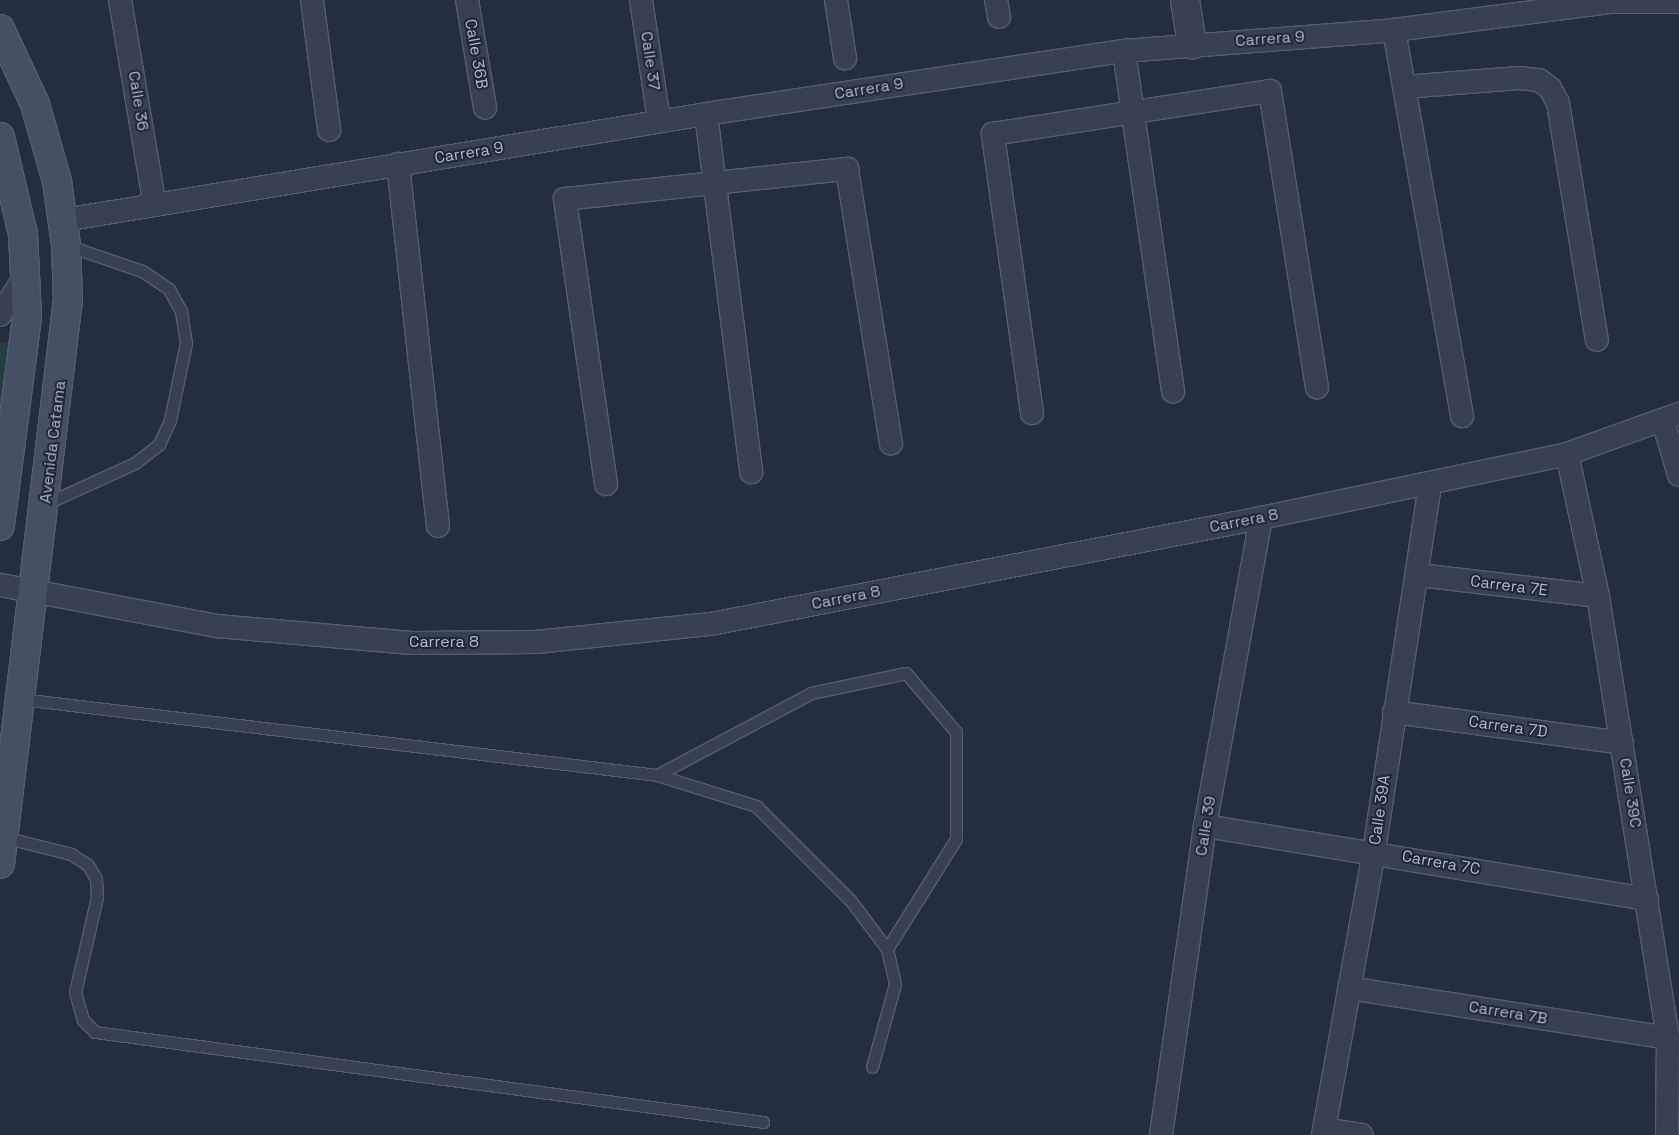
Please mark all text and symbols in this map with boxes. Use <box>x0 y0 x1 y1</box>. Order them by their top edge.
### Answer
street label: Calle 36B <box>460 17 492 91</box>
street label: Carrera 9 <box>1235 27 1305 51</box>
street label: Calle 37 <box>636 30 664 92</box>
street label: Calle 36 <box>124 70 152 132</box>
street label: Carrera 9 <box>833 74 905 104</box>
street label: Carrera 9 <box>433 138 505 168</box>
street label: Avenida Catama <box>36 380 70 504</box>
street label: Carrera 8 <box>1208 505 1280 537</box>
street label: Carrera 7E <box>1469 572 1549 600</box>
street label: Carrera 8 <box>810 582 882 614</box>
street label: Carrera 8 <box>409 632 479 652</box>
street label: Carrera 7D <box>1467 712 1549 742</box>
street label: Calle 39C <box>1615 757 1645 829</box>
street label: Calle 39A <box>1366 774 1394 846</box>
street label: Calle 39 <box>1192 795 1220 857</box>
street label: Carrera 7C <box>1400 847 1482 879</box>
street label: Carrera 7B <box>1467 997 1549 1029</box>

